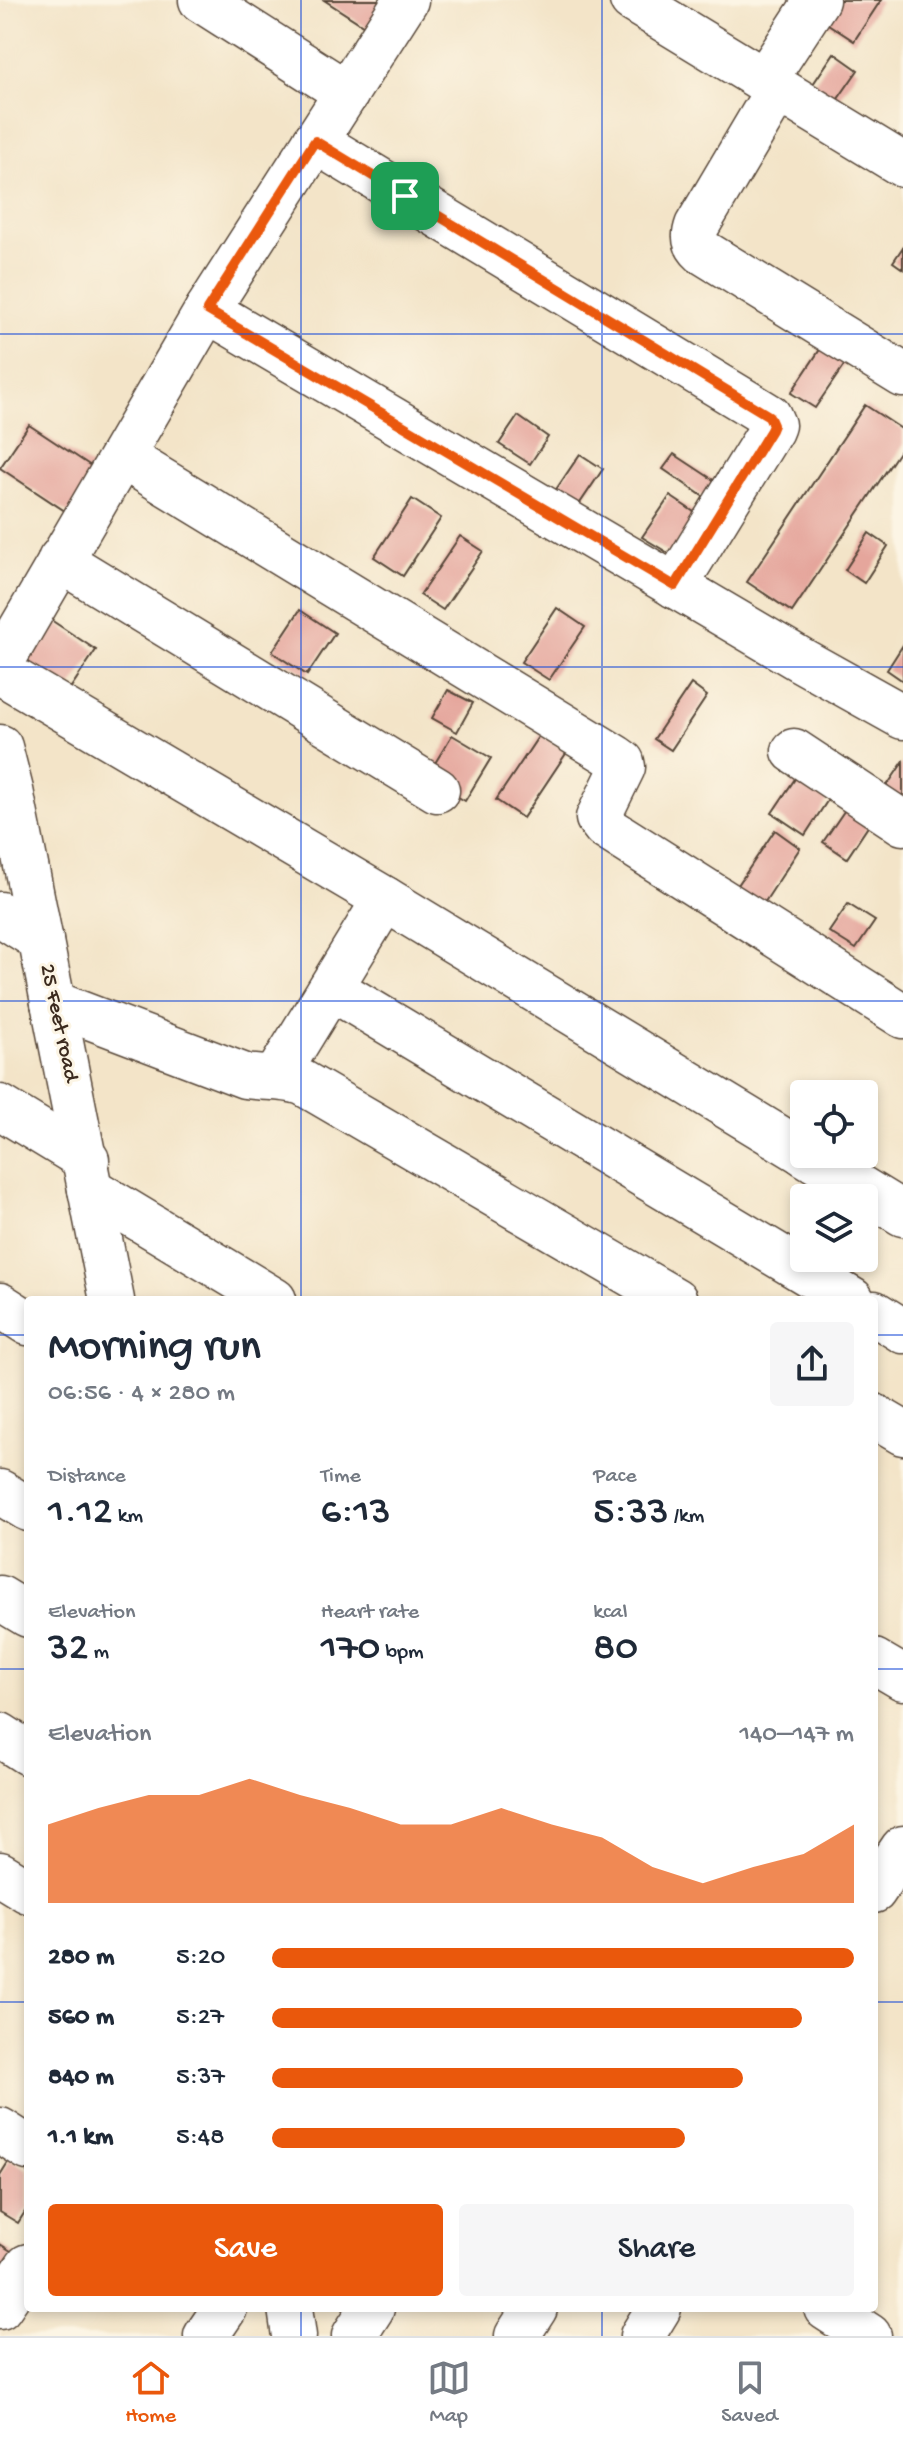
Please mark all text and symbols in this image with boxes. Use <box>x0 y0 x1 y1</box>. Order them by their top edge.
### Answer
pin <box>371 162 439 230</box>
icon: arrive <box>383 174 427 218</box>
street label: 25 Feet road <box>33 962 84 1086</box>
map controls <box>790 1080 878 1272</box>
button: locate <box>790 1080 878 1168</box>
button: layers <box>790 1184 878 1272</box>
button: share <box>770 1322 854 1406</box>
text: Morning run <box>48 1323 261 1375</box>
text: 06:56 · 4 × 280 m <box>48 1379 235 1410</box>
text: Distance <box>48 1464 126 1490</box>
text: Time <box>321 1464 361 1490</box>
text: Pace <box>593 1464 637 1490</box>
text: 1.12 <box>48 1490 112 1537</box>
text: 6:13 <box>321 1490 390 1537</box>
text: 5:33 <box>593 1490 668 1537</box>
text: km <box>112 1504 143 1530</box>
text: /km <box>668 1504 704 1530</box>
text: Elevation <box>48 1600 135 1626</box>
text: Heart rate <box>321 1600 419 1626</box>
text: kcal <box>593 1600 628 1626</box>
text: 32 <box>48 1626 88 1673</box>
text: 170 <box>321 1626 380 1673</box>
text: 80 <box>593 1626 638 1673</box>
text: m <box>88 1640 109 1666</box>
text: bpm <box>380 1640 424 1666</box>
text: Elevation <box>48 1720 151 1751</box>
text: 140–147 m <box>740 1720 854 1751</box>
text: 280 m <box>48 1943 114 1974</box>
text: 5:20 <box>176 1943 225 1974</box>
text: 560 m <box>48 2003 114 2034</box>
text: 5:27 <box>176 2003 224 2034</box>
text: 840 m <box>48 2063 114 2094</box>
text: 5:37 <box>176 2063 225 2094</box>
text: 1.1 km <box>48 2123 113 2154</box>
text: 5:48 <box>176 2123 224 2154</box>
button: Save <box>48 2204 443 2296</box>
button: Share <box>459 2204 854 2296</box>
tab: Home <box>125 2356 176 2430</box>
tab: Map <box>427 2356 471 2430</box>
tab: Saved <box>721 2356 778 2430</box>

